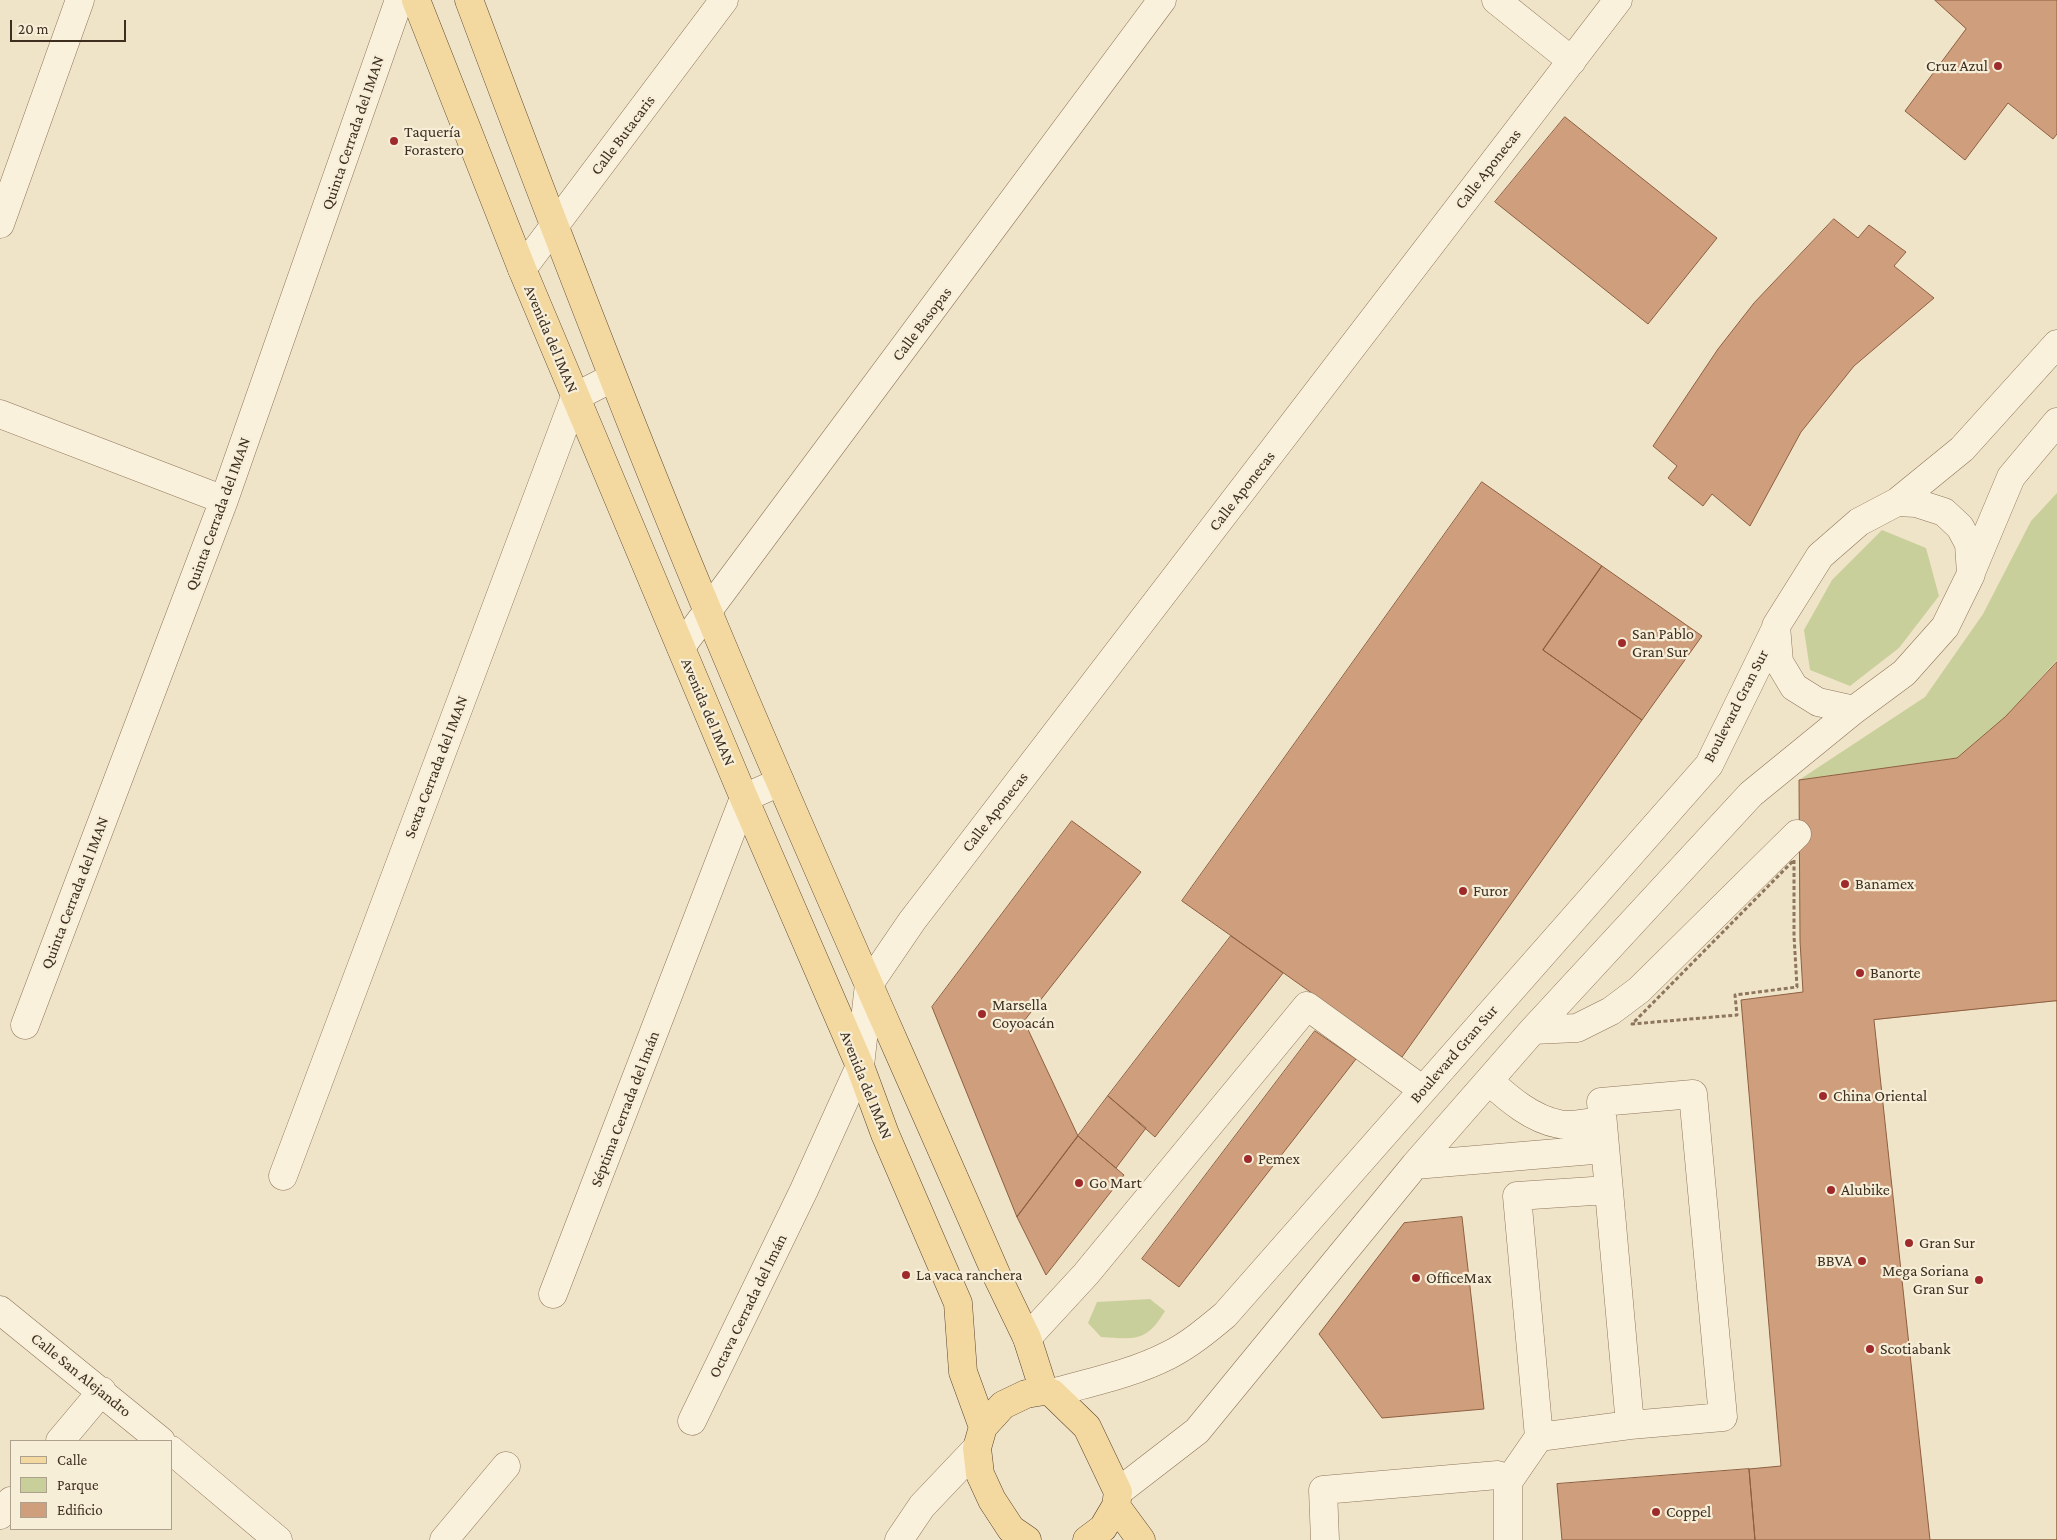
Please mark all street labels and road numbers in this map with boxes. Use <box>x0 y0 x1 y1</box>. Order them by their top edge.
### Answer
street label: Quinta Cerrada del IMAN <box>318 53 388 213</box>
street label: Calle Butacaris <box>587 91 659 179</box>
street label: Calle Aponecas <box>1451 125 1525 213</box>
street label: Avenida del IMAN <box>520 282 582 396</box>
street label: Calle Basopas <box>888 283 956 365</box>
street label: Quinta Cerrada del IMAN <box>181 435 255 593</box>
street label: Calle Aponecas <box>1205 447 1279 535</box>
street label: Boulevard Gran Sur <box>1699 646 1773 766</box>
street label: Avenida del IMAN <box>677 655 739 769</box>
street label: Sexta Cerrada del IMAN <box>400 693 472 841</box>
street label: Calle Aponecas <box>958 768 1032 856</box>
street label: Quinta Cerrada del IMAN <box>37 814 113 972</box>
street label: Boulevard Gran Sur <box>1406 1001 1502 1107</box>
street label: Séptima Cerrada del Imán <box>586 1028 664 1190</box>
street label: Avenida del IMAN <box>836 1028 896 1142</box>
street label: Octava Cerrada del Imán <box>705 1231 791 1381</box>
street label: Calle San Alejandro <box>27 1329 135 1421</box>

